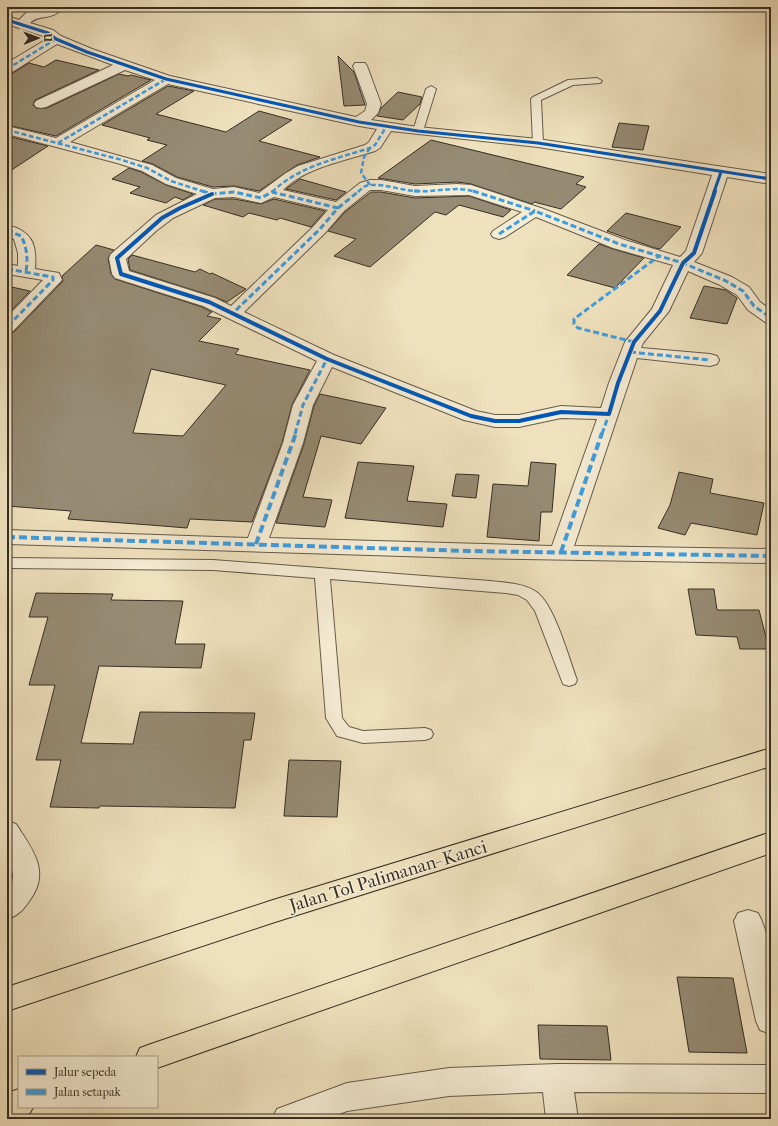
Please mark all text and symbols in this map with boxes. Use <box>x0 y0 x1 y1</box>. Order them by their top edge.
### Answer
north arrow <box>18 18 58 58</box>
text: U <box>41 32 54 43</box>
street label: Jalan Tol Palimanan–Kanci <box>285 836 490 917</box>
legend <box>18 1056 158 1108</box>
text: Jalur sepeda <box>53 1065 117 1079</box>
text: Jalan setapak <box>53 1085 121 1099</box>

